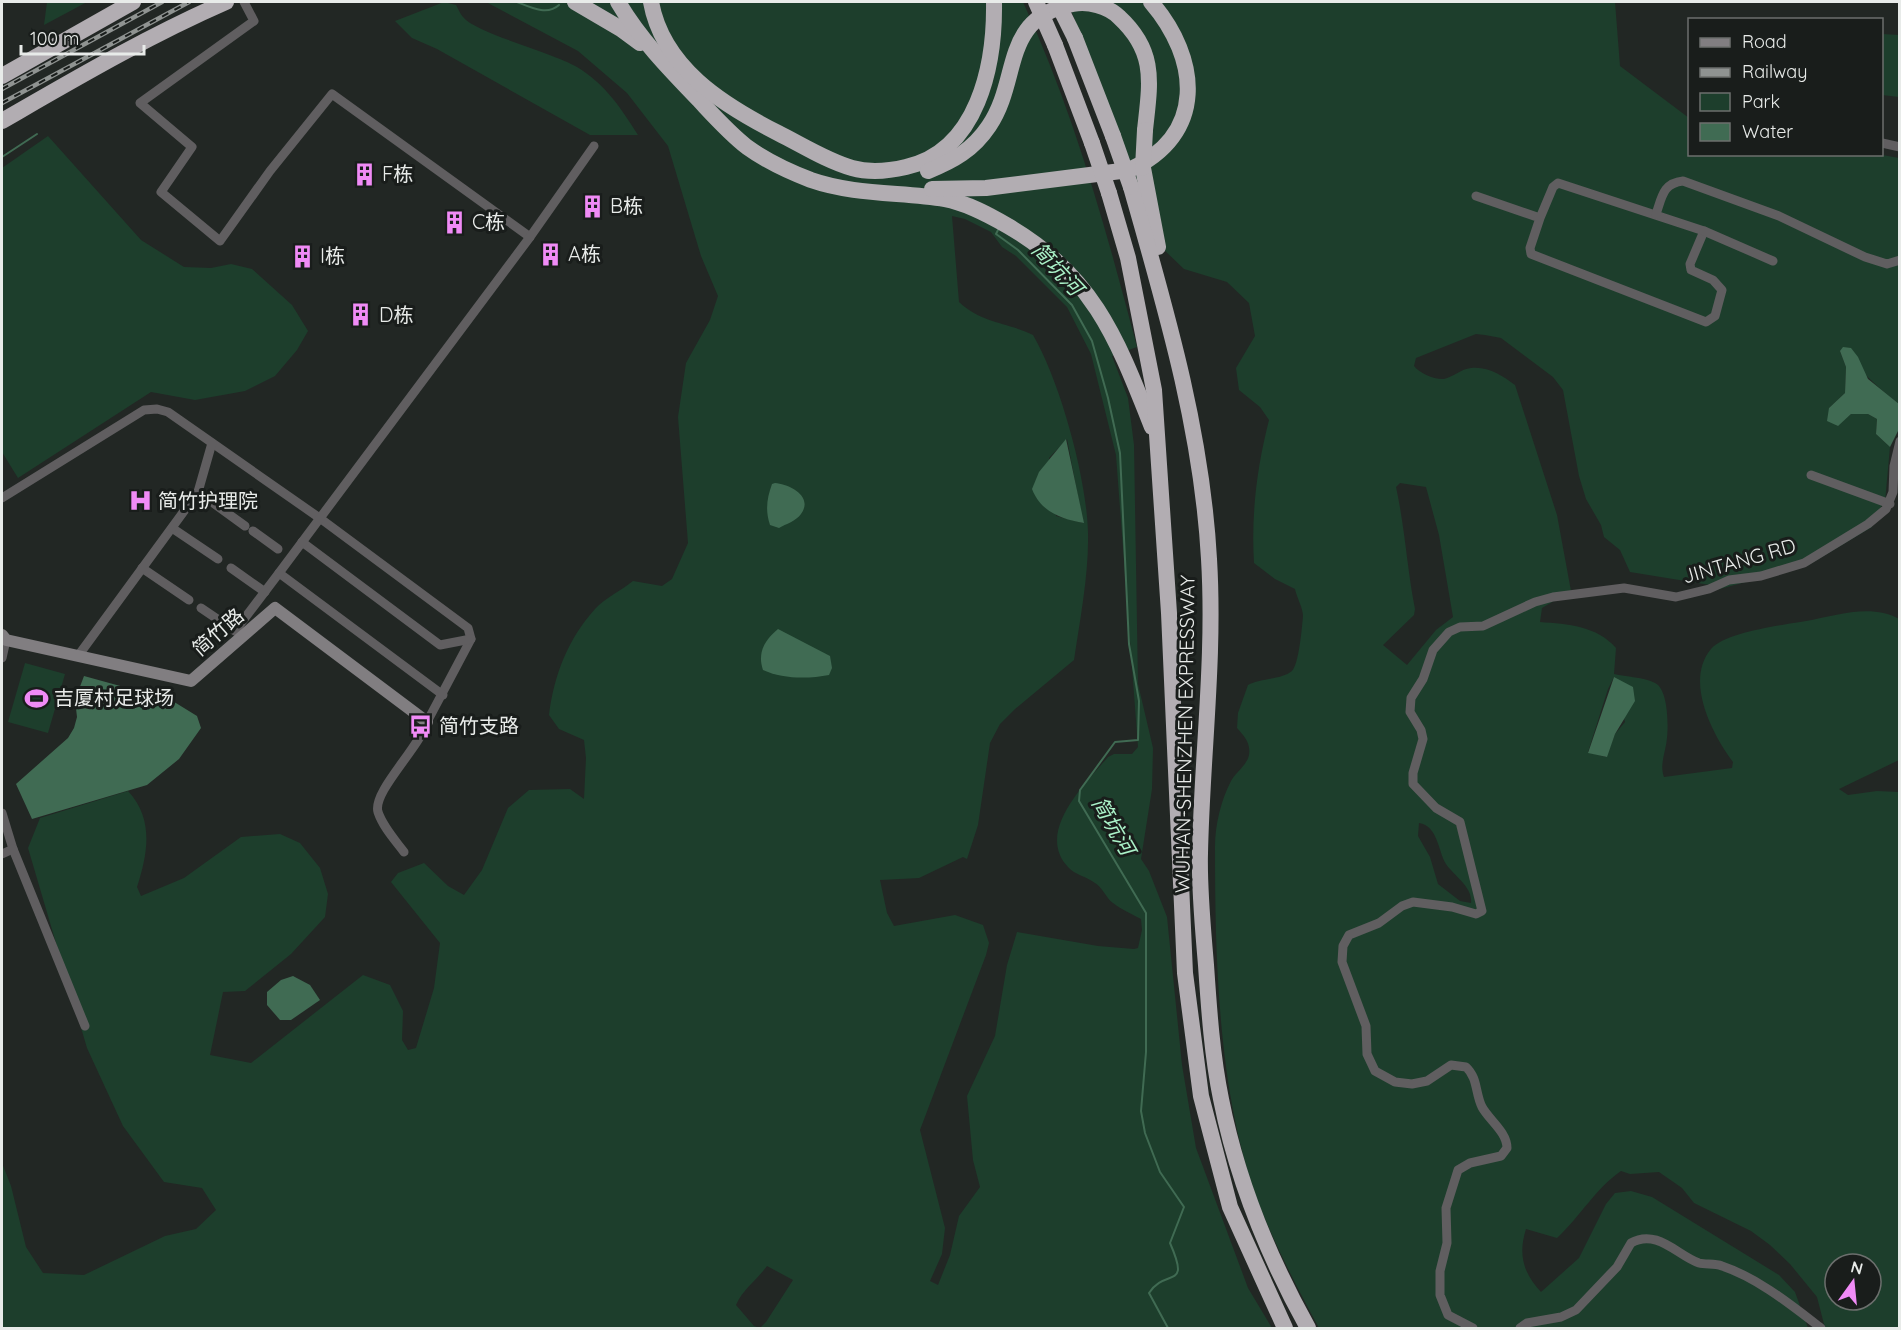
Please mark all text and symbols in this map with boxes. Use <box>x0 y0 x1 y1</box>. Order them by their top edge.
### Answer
scale bar <box>21 18 144 56</box>
legend <box>1688 18 1883 156</box>
text: 100 m <box>30 27 79 50</box>
text: Road <box>1742 30 1787 53</box>
text: Railway <box>1742 60 1808 83</box>
text: Park <box>1742 90 1780 113</box>
text: Water <box>1742 120 1793 143</box>
building icon: F栋 <box>351 161 377 187</box>
place label: F栋 <box>382 161 413 186</box>
building icon: B栋 <box>579 193 605 219</box>
place label: B栋 <box>610 193 643 218</box>
building icon: C栋 <box>441 209 467 235</box>
place label: C栋 <box>472 209 505 234</box>
water label: 简坑河 <box>1027 236 1091 303</box>
building icon: A栋 <box>537 241 563 267</box>
place label: A栋 <box>568 241 601 266</box>
building icon: I栋 <box>289 243 315 269</box>
place label: I栋 <box>320 243 345 268</box>
building icon: D栋 <box>348 302 374 328</box>
place label: D栋 <box>379 302 413 327</box>
hospital icon: 简竹护理院 <box>127 488 153 514</box>
place label: 简竹护理院 <box>158 488 258 513</box>
street label: JINTANG RD <box>1679 532 1798 589</box>
street label: WUHAN-SHENZHEN EXPRESSWAY <box>1169 575 1200 893</box>
street label: 简竹路 <box>187 603 249 661</box>
sports icon: 吉厦村足球场 <box>23 685 49 711</box>
place label: 吉厦村足球场 <box>54 685 174 710</box>
bus stop icon: 简竹支路 <box>408 713 434 739</box>
place label: 简竹支路 <box>439 713 519 738</box>
water label: 简坑河 <box>1087 792 1143 863</box>
north arrow <box>1823 1252 1883 1312</box>
text: N <box>1849 1256 1865 1279</box>

